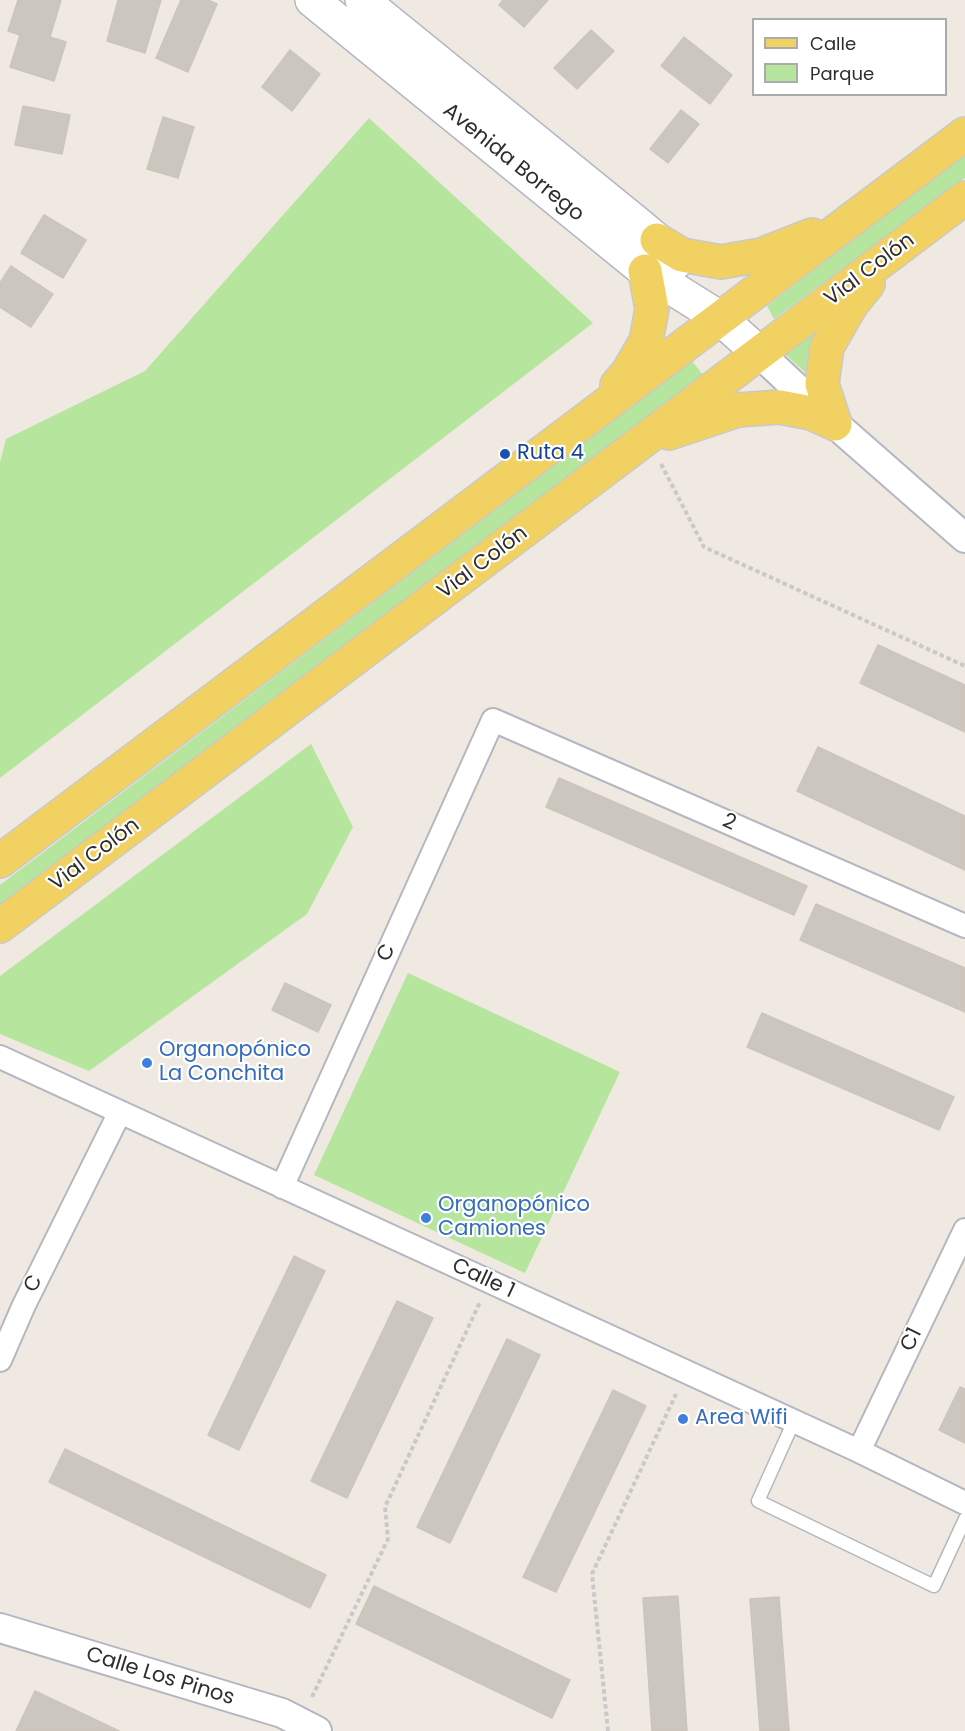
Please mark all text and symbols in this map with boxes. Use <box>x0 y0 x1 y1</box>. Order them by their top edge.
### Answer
legend <box>752 18 947 96</box>
text: Calle <box>810 31 856 56</box>
text: Parque <box>810 61 874 86</box>
street label: Avenida Borrego <box>437 98 589 228</box>
street label: Vial Colón <box>820 228 920 312</box>
place label: Ruta 4 <box>517 441 584 467</box>
marker: Ruta 4 <box>498 447 512 461</box>
street label: Vial Colón <box>433 521 533 605</box>
street label: 2 <box>718 809 740 837</box>
street label: Vial Colón <box>45 813 145 897</box>
street label: C <box>372 940 402 966</box>
place label: Organopónico La Conchita <box>159 1038 311 1088</box>
marker: Organopónico La Conchita <box>140 1056 154 1070</box>
place label: Organopónico Camiones <box>438 1193 590 1243</box>
marker: Organopónico Camiones <box>419 1211 433 1225</box>
street label: Calle 1 <box>448 1254 518 1304</box>
street label: C <box>19 1271 49 1297</box>
street label: C1 <box>896 1324 928 1356</box>
place label: Area Wifi <box>695 1406 788 1432</box>
marker: Area Wifi <box>676 1412 690 1426</box>
street label: Calle Los Pinos <box>83 1642 237 1712</box>

